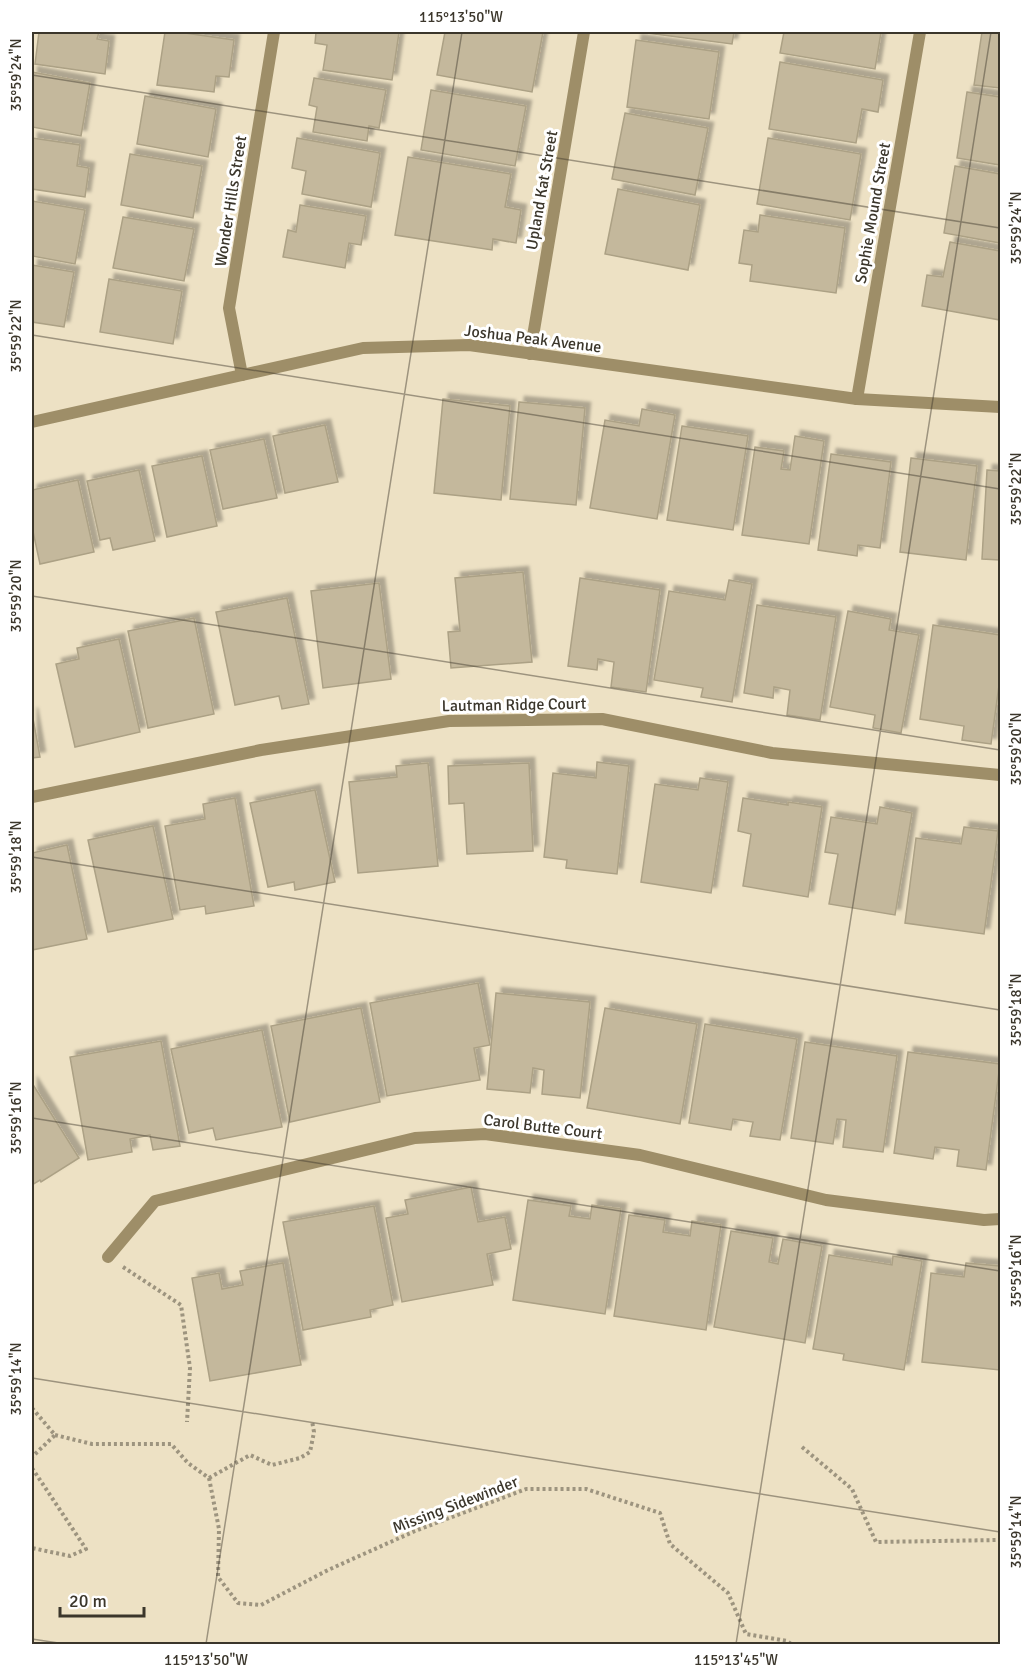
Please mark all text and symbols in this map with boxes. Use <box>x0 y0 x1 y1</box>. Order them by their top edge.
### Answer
text: 115°13'50"W <box>419 8 503 26</box>
text: 35°59'24"N <box>7 38 25 112</box>
street label: Upland Kat Street <box>522 128 562 252</box>
street label: Wonder Hills Street <box>211 134 251 268</box>
street label: Sophie Mound Street <box>851 141 895 285</box>
text: 35°59'24"N <box>1007 191 1025 265</box>
text: 35°59'22"N <box>7 299 25 373</box>
street label: Joshua Peak Avenue <box>463 321 603 357</box>
text: 35°59'22"N <box>1007 452 1025 526</box>
text: 35°59'20"N <box>7 559 25 633</box>
street label: Lautman Ridge Court <box>442 694 587 716</box>
text: 35°59'20"N <box>1007 712 1025 786</box>
text: 35°59'18"N <box>7 820 25 894</box>
text: 35°59'18"N <box>1007 973 1025 1047</box>
text: 35°59'16"N <box>7 1081 25 1155</box>
street label: Carol Butte Court <box>482 1110 604 1144</box>
text: 35°59'16"N <box>1007 1234 1025 1308</box>
text: 35°59'14"N <box>7 1342 25 1416</box>
street label: Missing Sidewinder <box>390 1472 521 1538</box>
text: 35°59'14"N <box>1007 1495 1025 1569</box>
scale bar <box>60 1580 144 1618</box>
text: 20 m <box>69 1590 107 1612</box>
text: 115°13'50"W <box>164 1651 248 1669</box>
text: 115°13'45"W <box>694 1651 778 1669</box>

